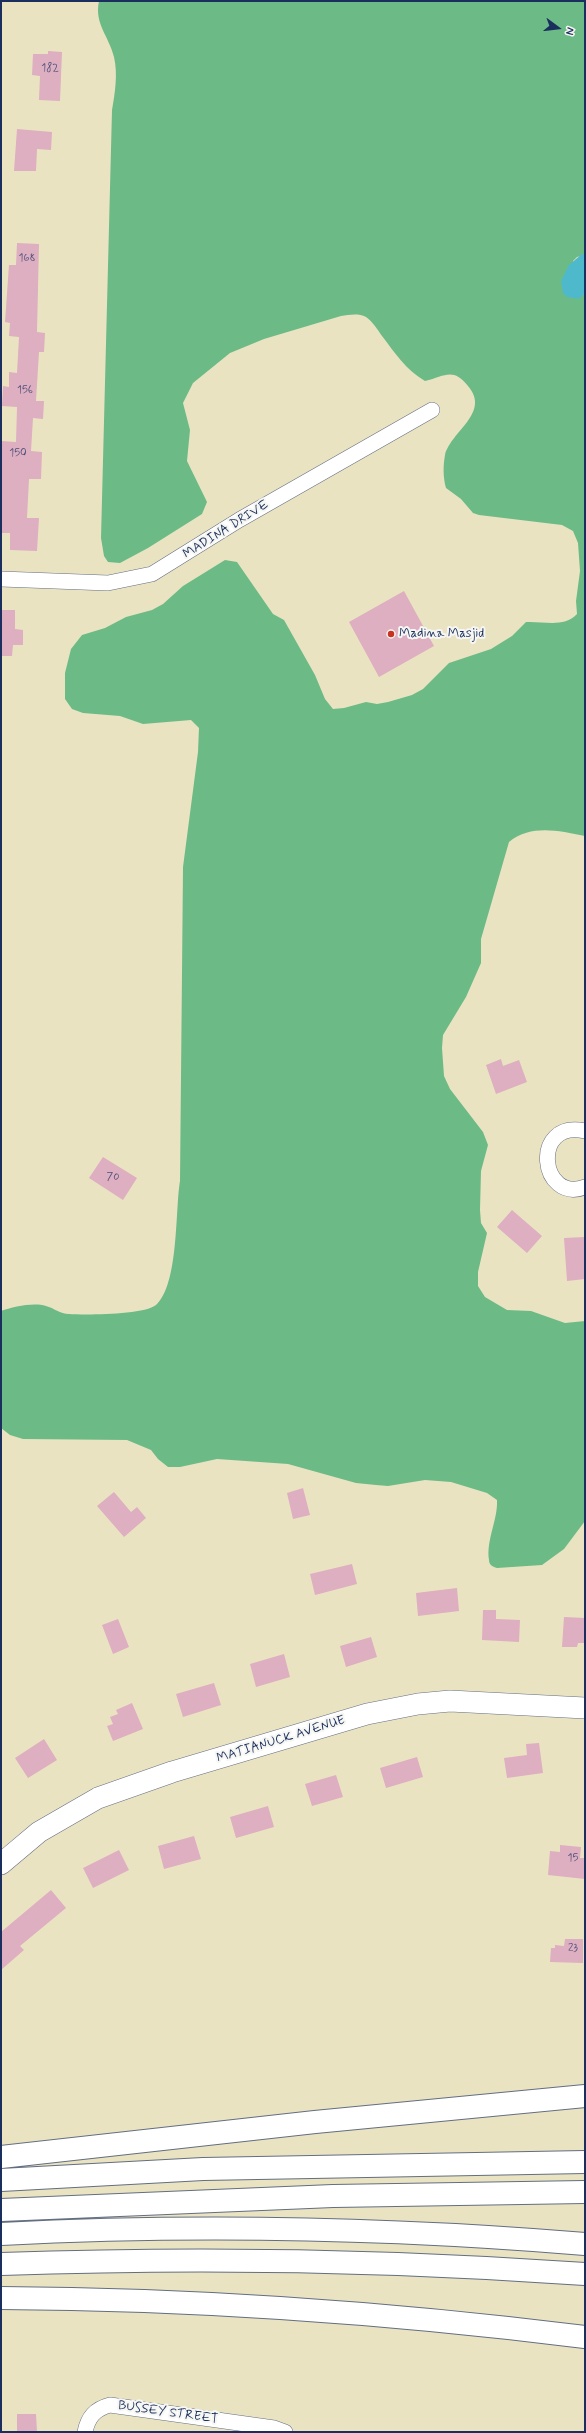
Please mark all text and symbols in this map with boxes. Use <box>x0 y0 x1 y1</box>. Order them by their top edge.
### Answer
north arrow <box>538 8 578 48</box>
text: N <box>562 26 577 36</box>
house number: 182 <box>41 62 59 76</box>
house number: 168 <box>19 252 35 266</box>
house number: 156 <box>17 384 33 398</box>
house number: 150 <box>9 447 27 461</box>
street label: MADINA DRIVE <box>180 497 272 563</box>
place label: Madina Masjid <box>399 626 484 642</box>
marker: Madina Masjid <box>386 629 396 639</box>
house number: 70 <box>107 1171 119 1185</box>
street label: MATIANUCK AVENUE <box>215 1713 347 1767</box>
house number: 15 <box>568 1852 578 1866</box>
house number: 23 <box>568 1942 578 1956</box>
street label: BUSSEY STREET <box>117 2398 219 2428</box>

